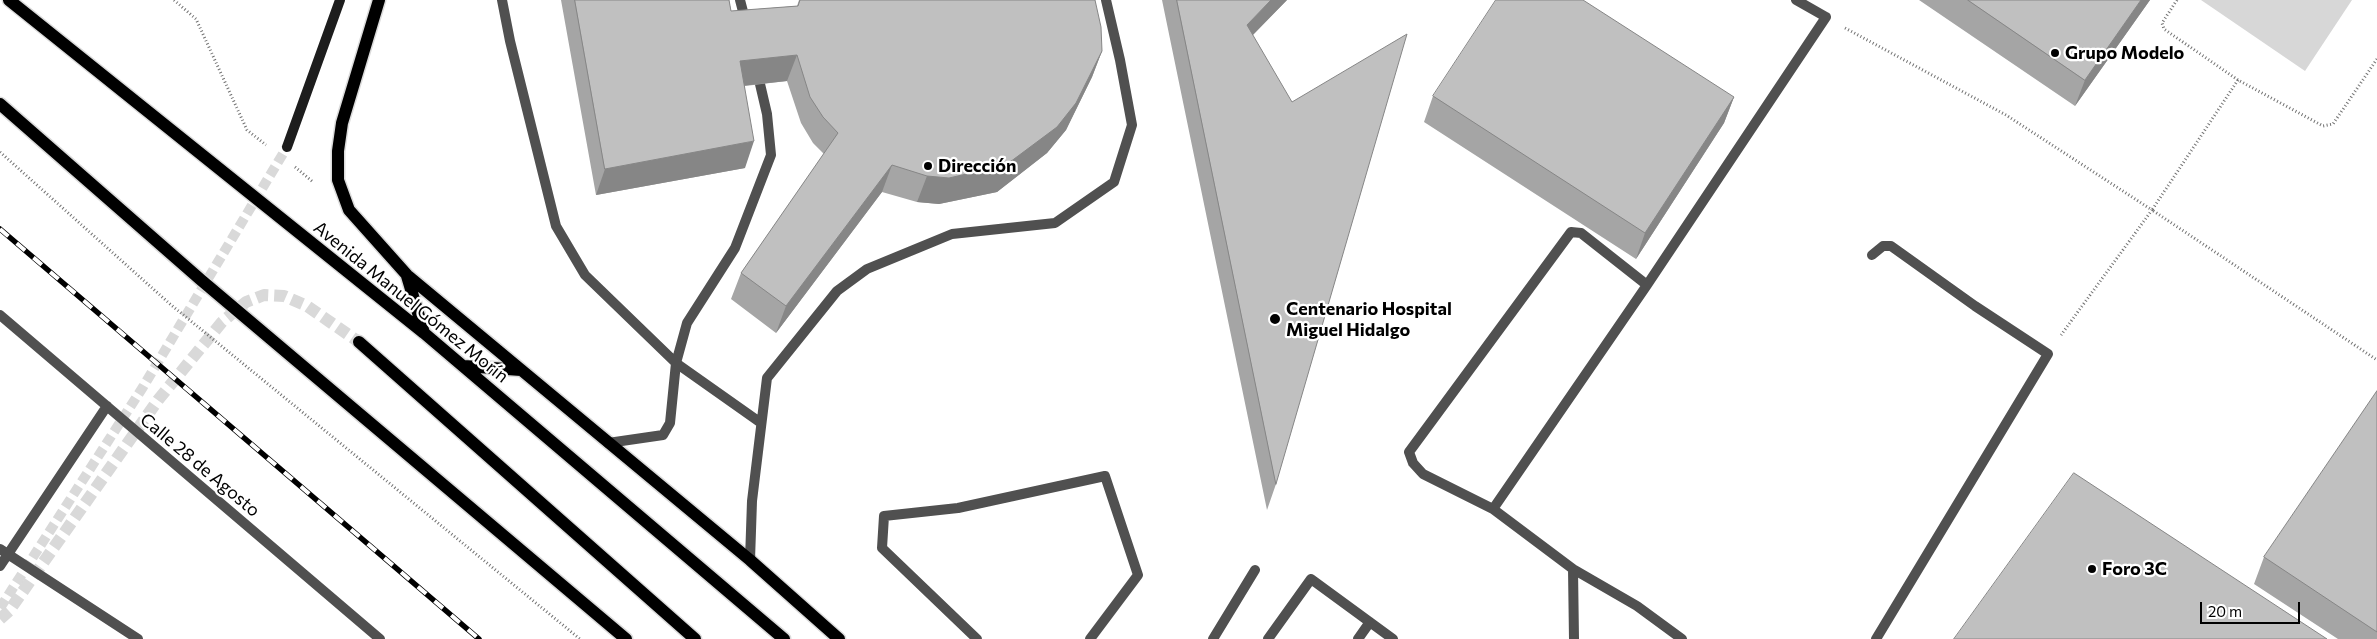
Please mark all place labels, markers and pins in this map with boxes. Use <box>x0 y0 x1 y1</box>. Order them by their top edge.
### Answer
place label: Grupo Modelo <box>2065 42 2184 64</box>
marker: Grupo Modelo <box>2049 47 2061 59</box>
place label: Dirección <box>938 155 1016 177</box>
marker: Dirección <box>922 160 934 172</box>
place label: Centenario Hospital Miguel Hidalgo <box>1286 298 1452 340</box>
marker: Centenario Hospital Miguel Hidalgo <box>1268 312 1282 326</box>
place label: Foro 3C <box>2102 558 2167 580</box>
marker: Foro 3C <box>2086 563 2098 575</box>

